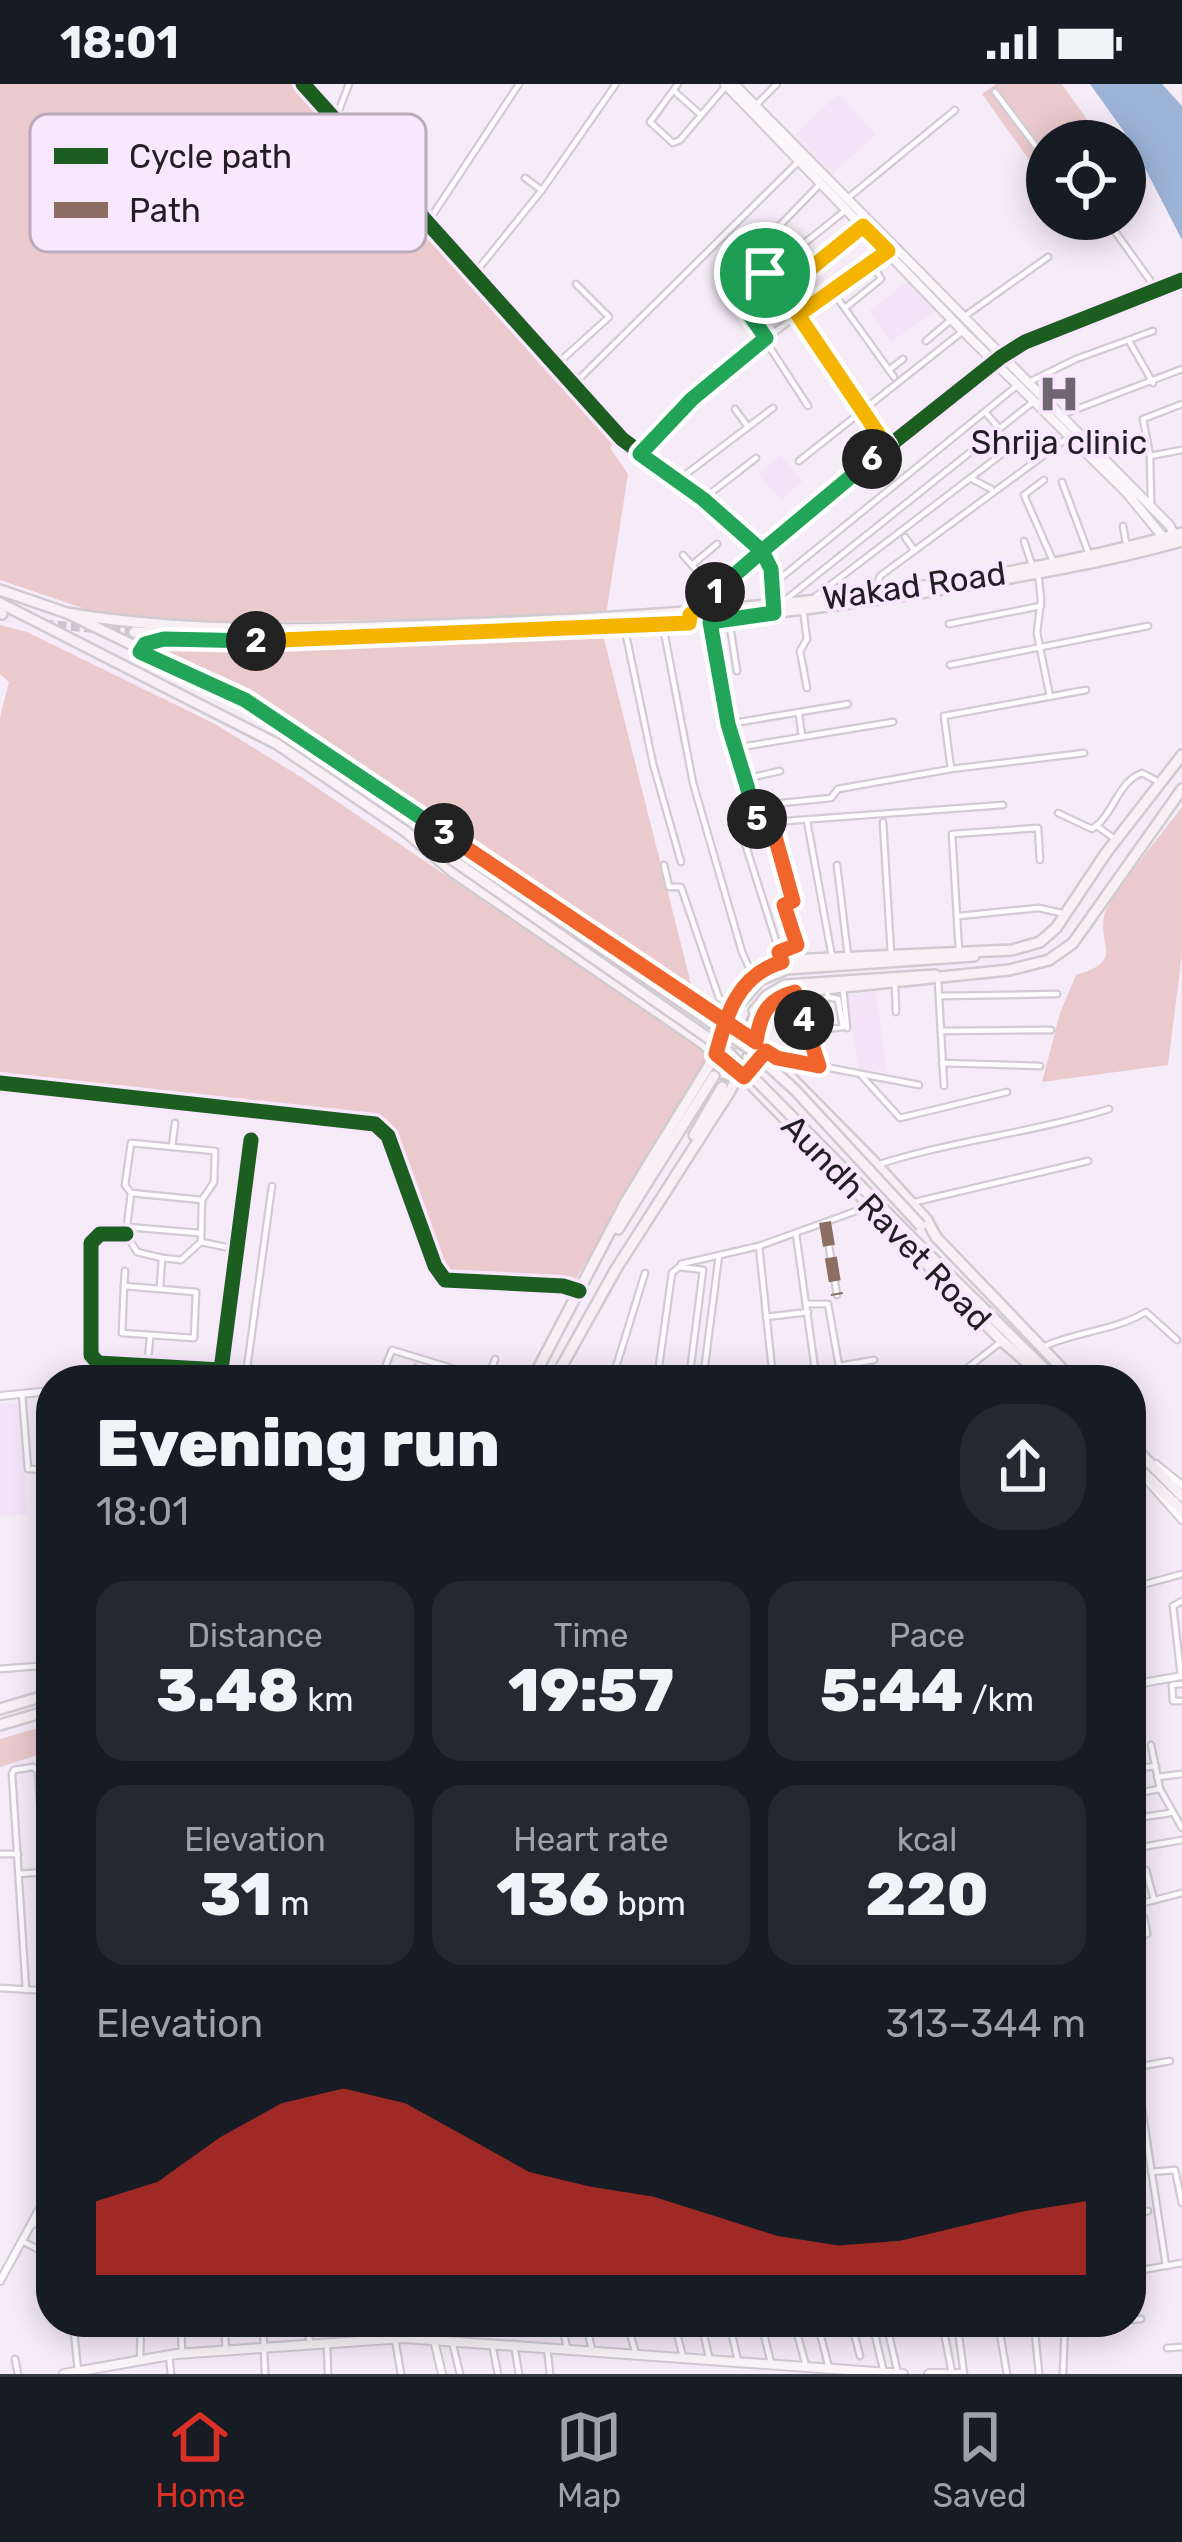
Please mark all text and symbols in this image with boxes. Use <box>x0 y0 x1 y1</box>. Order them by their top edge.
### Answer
text: 18:01 <box>60 16 179 69</box>
legend <box>30 114 426 252</box>
map controls <box>1026 120 1146 240</box>
button: locate <box>1026 120 1146 240</box>
text: Cycle path <box>129 137 292 176</box>
text: Path <box>129 191 201 230</box>
pin <box>714 222 816 324</box>
icon: arrive <box>732 240 798 306</box>
hospital icon: Shrija clinic <box>1036 371 1082 417</box>
place label: Shrija clinic <box>971 423 1147 462</box>
pin: 6 <box>842 429 902 489</box>
text: 6 <box>861 439 883 478</box>
street label: Wakad Road <box>820 553 1008 618</box>
pin: 1 <box>685 562 745 622</box>
text: 1 <box>707 572 723 611</box>
pin: 2 <box>226 611 286 671</box>
text: 2 <box>245 621 267 660</box>
pin: 5 <box>727 789 787 849</box>
text: 5 <box>746 799 768 838</box>
pin: 3 <box>414 803 474 863</box>
text: 3 <box>433 813 455 852</box>
pin: 4 <box>774 990 834 1050</box>
text: 4 <box>793 1000 815 1039</box>
street label: Aundh Ravet Road <box>774 1107 999 1338</box>
text: Evening run <box>96 1404 500 1483</box>
button: share <box>960 1404 1086 1530</box>
text: 18:01 <box>96 1489 189 1535</box>
text: Distance <box>187 1616 323 1655</box>
text: Time <box>554 1616 628 1655</box>
text: Pace <box>889 1616 965 1655</box>
text: 3.48 <box>156 1655 299 1726</box>
text: 19:57 <box>508 1655 674 1726</box>
text: 5:44 <box>820 1655 964 1726</box>
text: km <box>299 1680 354 1719</box>
text: /km <box>964 1680 1034 1719</box>
text: Elevation <box>184 1820 326 1859</box>
text: Heart rate <box>513 1820 669 1859</box>
text: kcal <box>897 1820 957 1859</box>
text: 31 <box>200 1859 272 1930</box>
text: 136 <box>496 1859 609 1930</box>
text: 220 <box>865 1859 989 1930</box>
text: m <box>272 1884 310 1923</box>
text: bpm <box>609 1884 686 1923</box>
text: Elevation <box>96 2001 263 2047</box>
text: 313–344 m <box>885 2001 1086 2047</box>
tab: Home <box>155 2404 246 2515</box>
tab: Map <box>556 2404 622 2515</box>
tab: Saved <box>933 2404 1027 2515</box>

